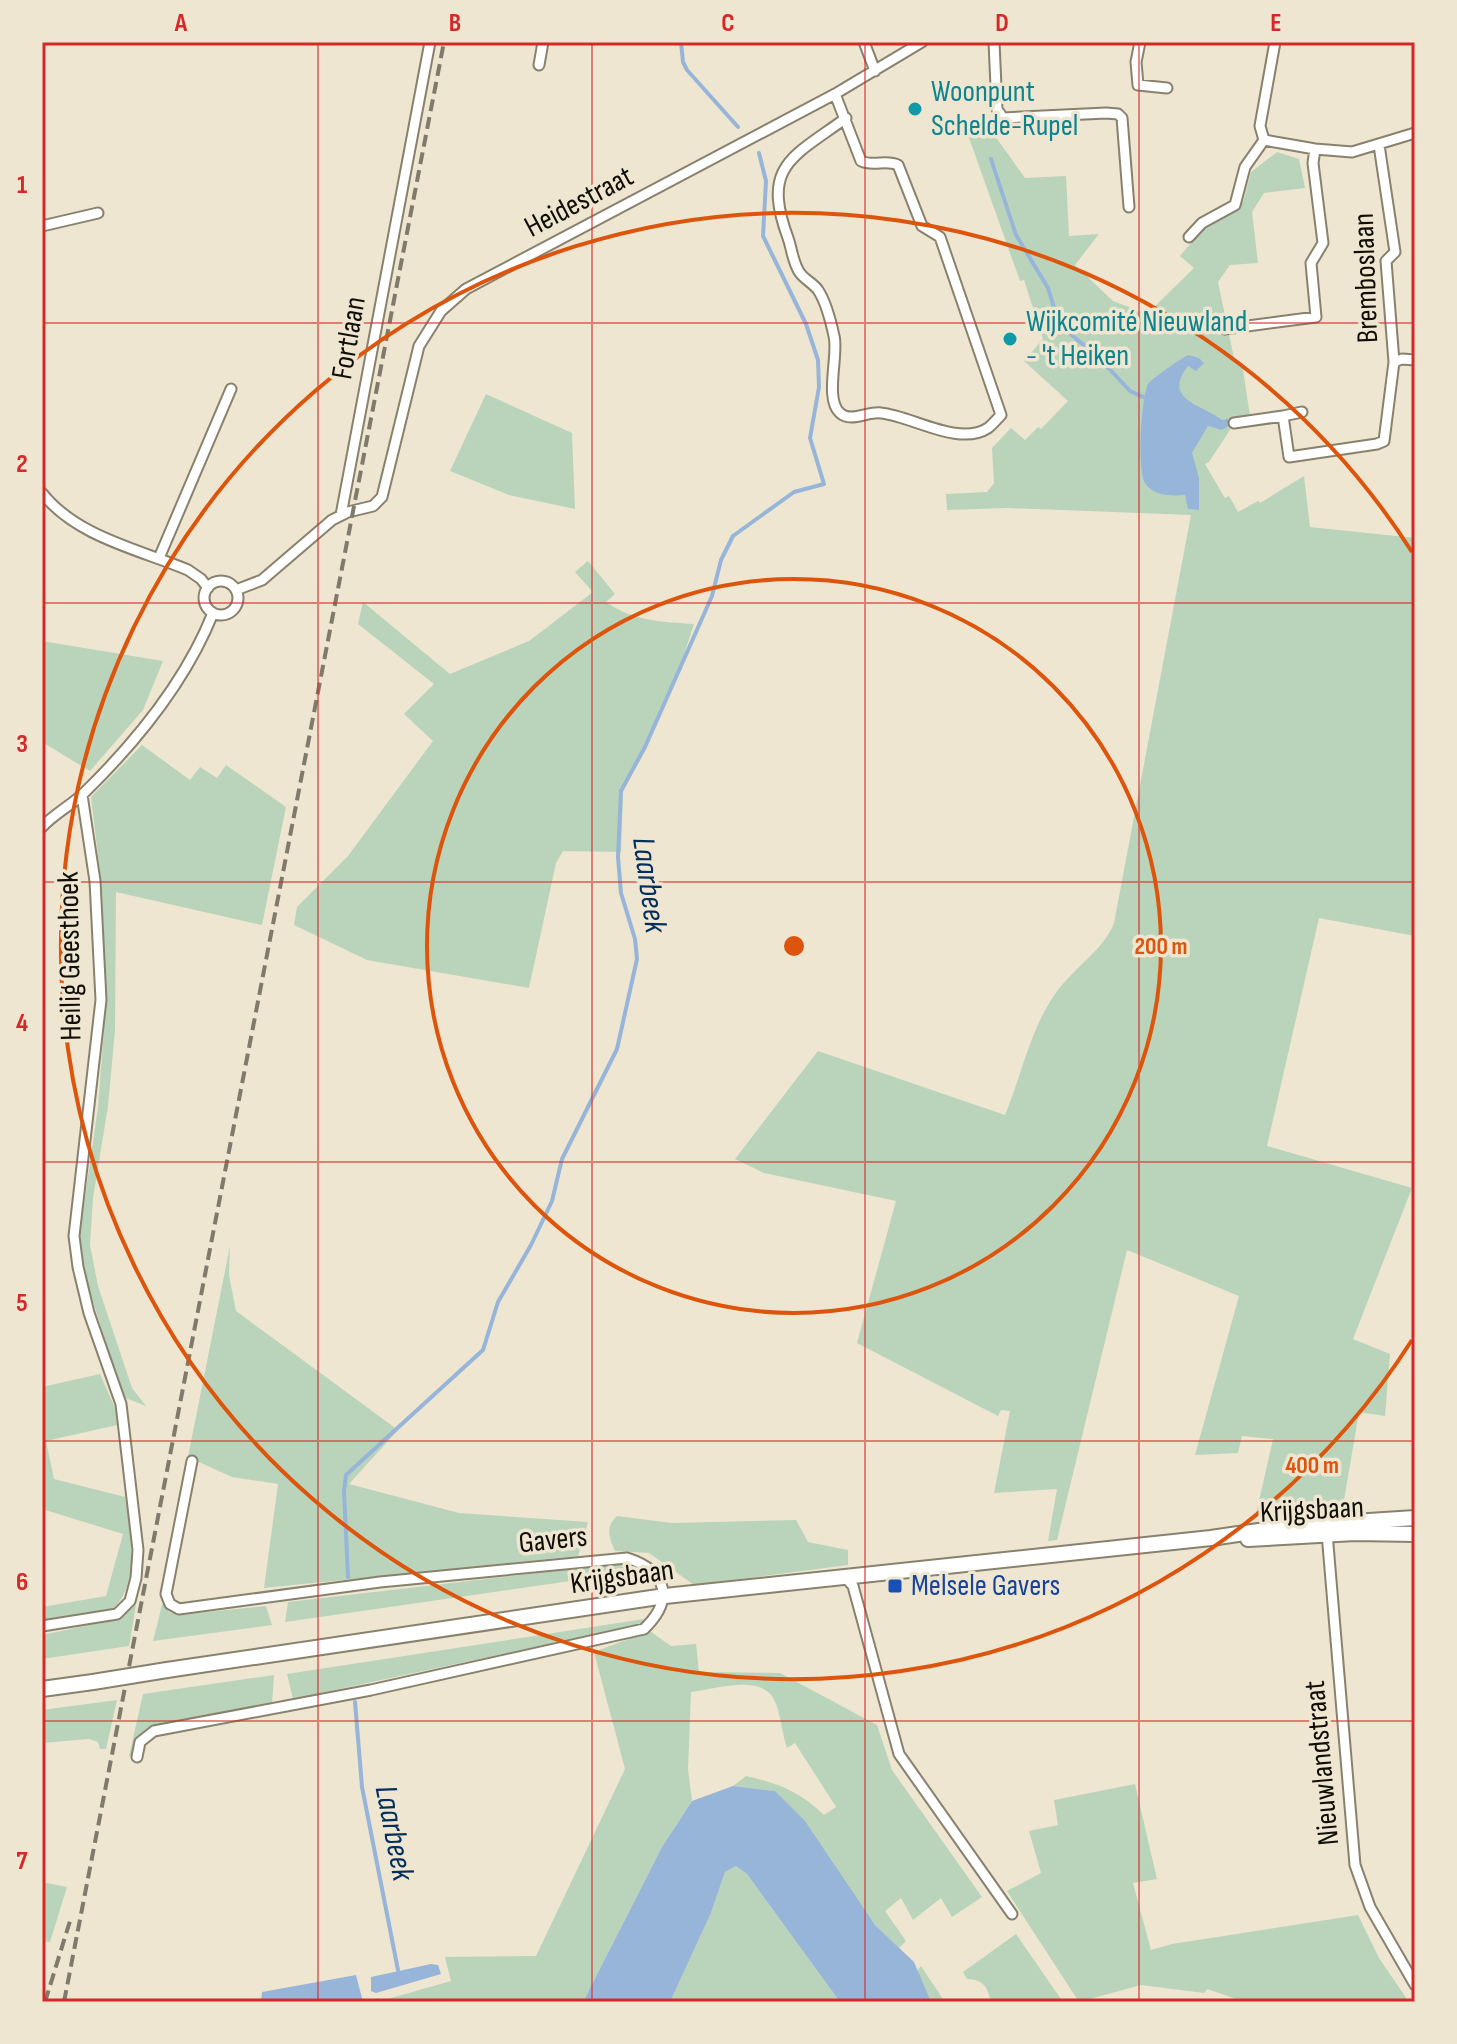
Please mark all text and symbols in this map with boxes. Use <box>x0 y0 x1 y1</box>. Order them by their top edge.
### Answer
text: A <box>174 8 188 39</box>
text: B <box>449 8 461 39</box>
text: C <box>721 8 735 39</box>
text: D <box>995 8 1009 39</box>
text: E <box>1270 8 1282 39</box>
place label: Woonpunt Schelde-Rupel <box>931 74 1078 144</box>
marker: Woonpunt Schelde-Rupel <box>906 100 924 118</box>
street label: Heidestraat <box>519 158 639 246</box>
text: 1 <box>17 170 27 201</box>
street label: Bremboslaan <box>1346 212 1386 344</box>
street label: Fortlaan <box>324 294 374 382</box>
place label: Wijkcomité Nieuwland - 't Heiken <box>1026 304 1247 374</box>
marker: Wijkcomité Nieuwland - 't Heiken <box>1001 330 1019 348</box>
text: 2 <box>16 449 28 480</box>
text: 3 <box>16 729 28 760</box>
water label: Laarbeek <box>623 835 675 936</box>
street label: Heilig Geesthoek <box>51 871 89 1041</box>
centre of rings <box>780 932 808 960</box>
text: 200 m <box>1134 932 1188 961</box>
text: 4 <box>16 1008 28 1039</box>
text: 5 <box>16 1288 28 1319</box>
text: 400 m <box>1285 1451 1339 1480</box>
street label: Krijgsbaan <box>1259 1489 1365 1531</box>
street label: Gavers <box>517 1519 589 1561</box>
street label: Krijgsbaan <box>568 1552 676 1602</box>
text: 6 <box>16 1567 28 1598</box>
place label: Melsele Gavers <box>911 1568 1060 1604</box>
marker: Melsele Gavers <box>886 1577 904 1595</box>
street label: Nieuwlandstraat <box>1297 1679 1347 1847</box>
water label: Laarbeek <box>366 1782 423 1885</box>
text: 7 <box>16 1846 28 1877</box>

